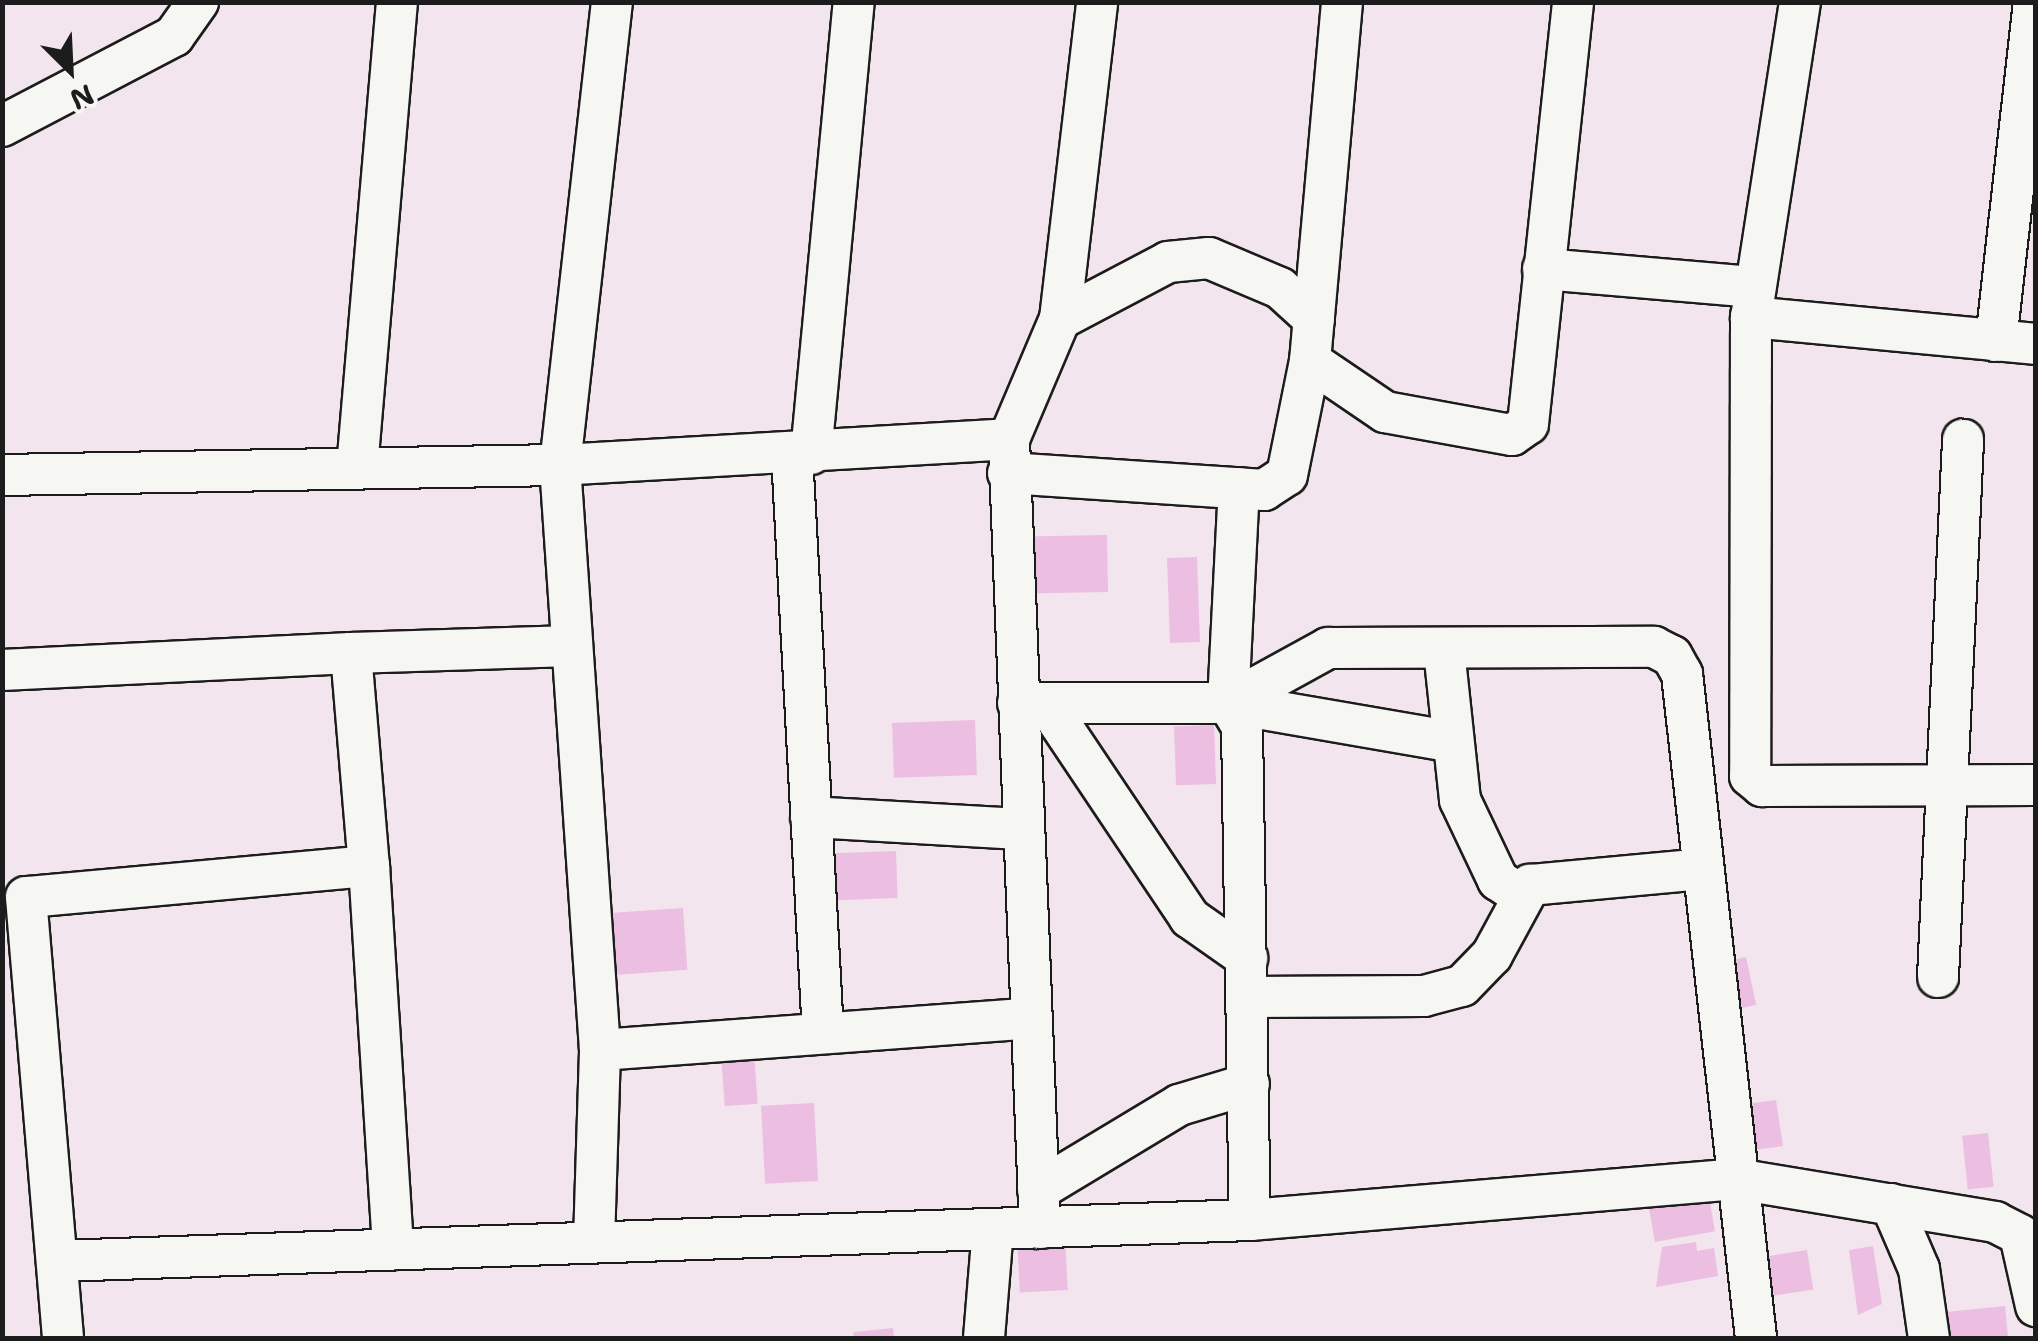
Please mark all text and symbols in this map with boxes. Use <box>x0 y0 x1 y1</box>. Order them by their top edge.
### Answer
north arrow <box>20 20 120 120</box>
text: N <box>64 76 100 119</box>

